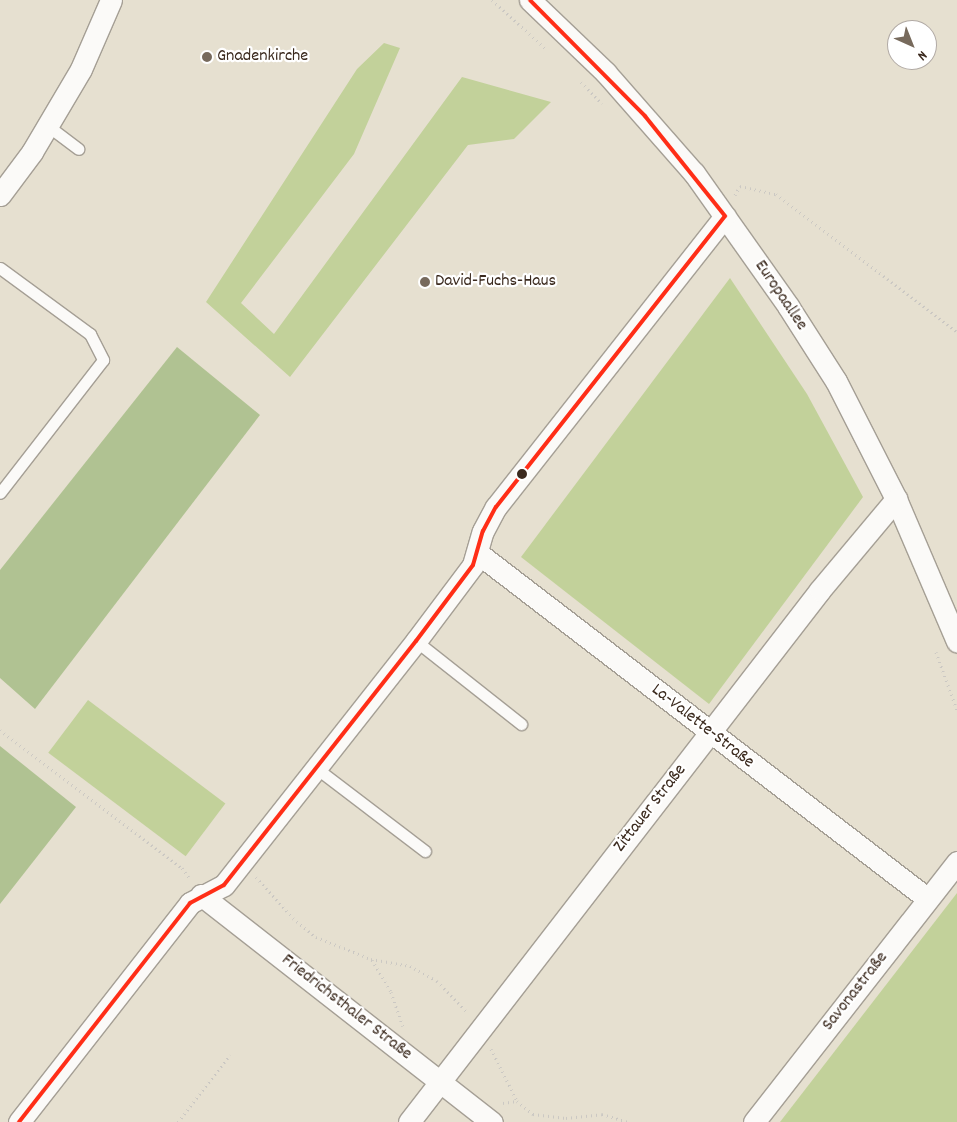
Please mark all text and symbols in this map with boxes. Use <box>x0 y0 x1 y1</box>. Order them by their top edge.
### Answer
north arrow <box>887 20 937 70</box>
text: N <box>912 45 931 65</box>
place label: Gnadenkirche <box>217 46 308 68</box>
marker: Gnadenkirche <box>201 51 213 63</box>
street label: Europaallee <box>749 257 811 335</box>
place label: David-Fuchs-Haus <box>435 271 556 293</box>
marker: David-Fuchs-Haus <box>419 276 431 288</box>
unlabelled marker <box>517 469 527 479</box>
street label: La-Valette-Straße <box>646 680 758 774</box>
street label: Zittauer Straße <box>610 761 692 857</box>
street label: Savonastraße <box>818 948 894 1036</box>
street label: Friedrichsthaler Straße <box>276 950 416 1066</box>

